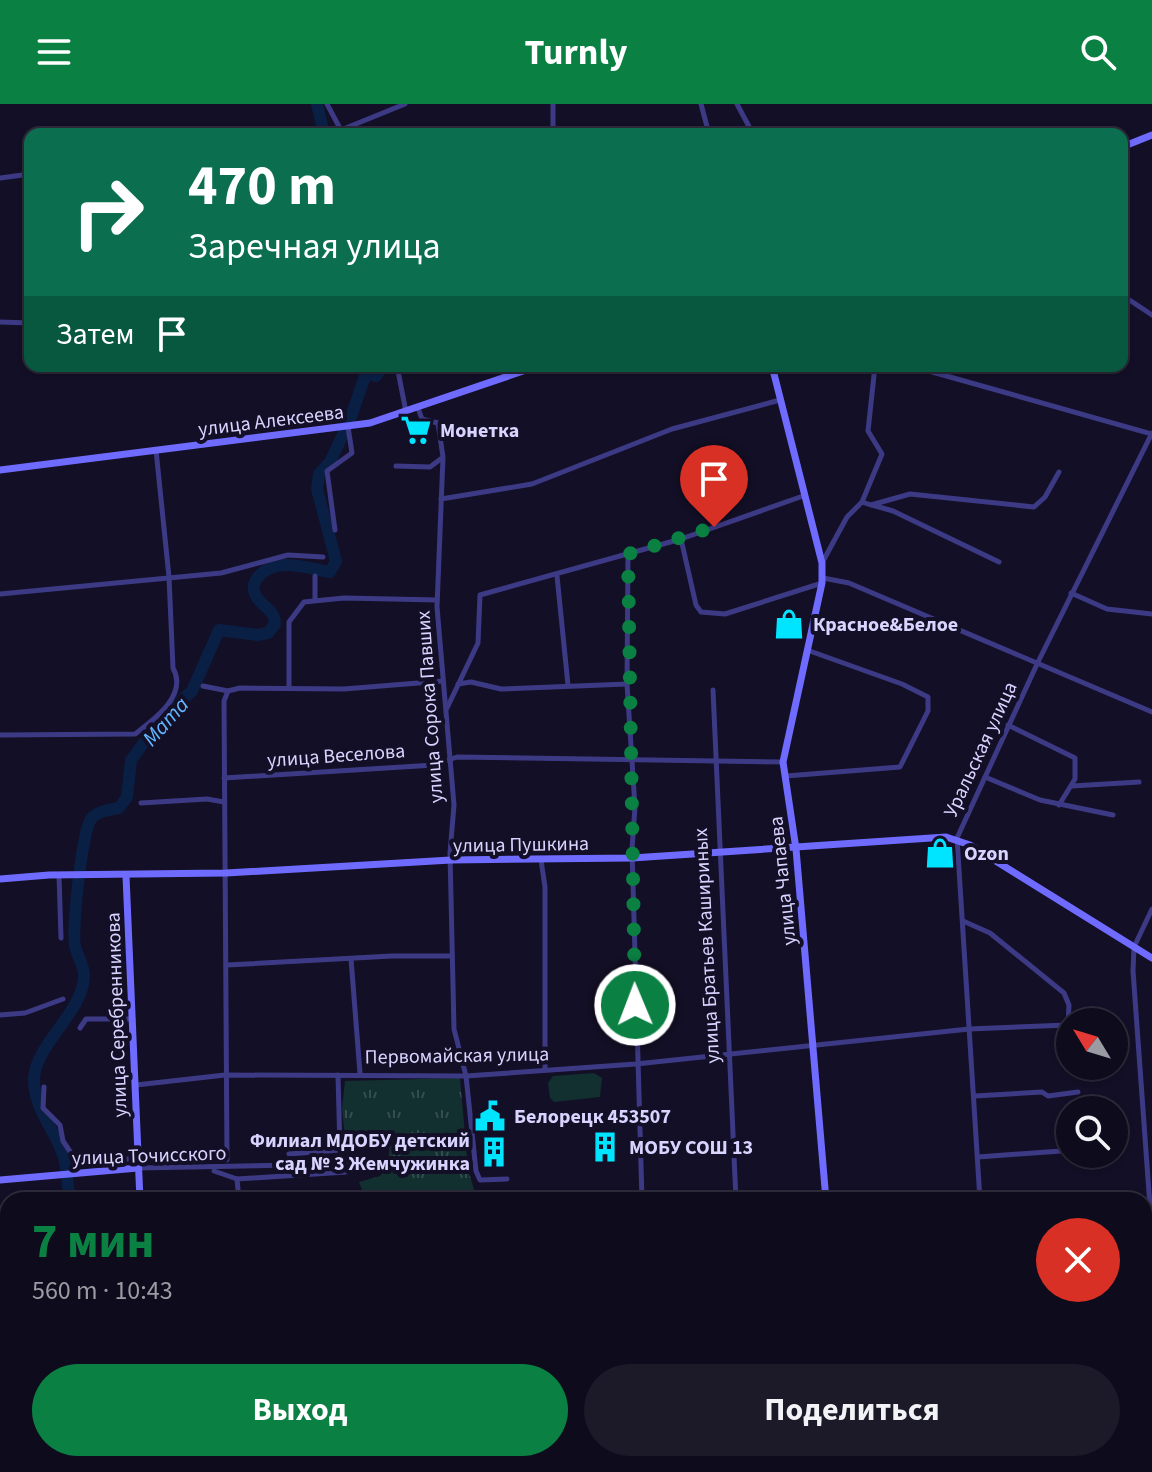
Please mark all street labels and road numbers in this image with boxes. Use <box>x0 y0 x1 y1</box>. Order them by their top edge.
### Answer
street label: улица Алексеева <box>197 398 346 444</box>
street label: улица Сорока Павших <box>409 610 451 804</box>
street label: Уральская улица <box>937 677 1025 822</box>
street label: улица Веселова <box>266 737 406 775</box>
street label: улица Чапаева <box>762 815 804 947</box>
street label: улица Братьев Кашириных <box>687 827 727 1064</box>
street label: улица Пушкина <box>453 830 589 860</box>
street label: улица Серебренникова <box>99 912 135 1118</box>
street label: Первомайская улица <box>364 1040 550 1072</box>
street label: улица Точисского <box>71 1139 227 1173</box>

